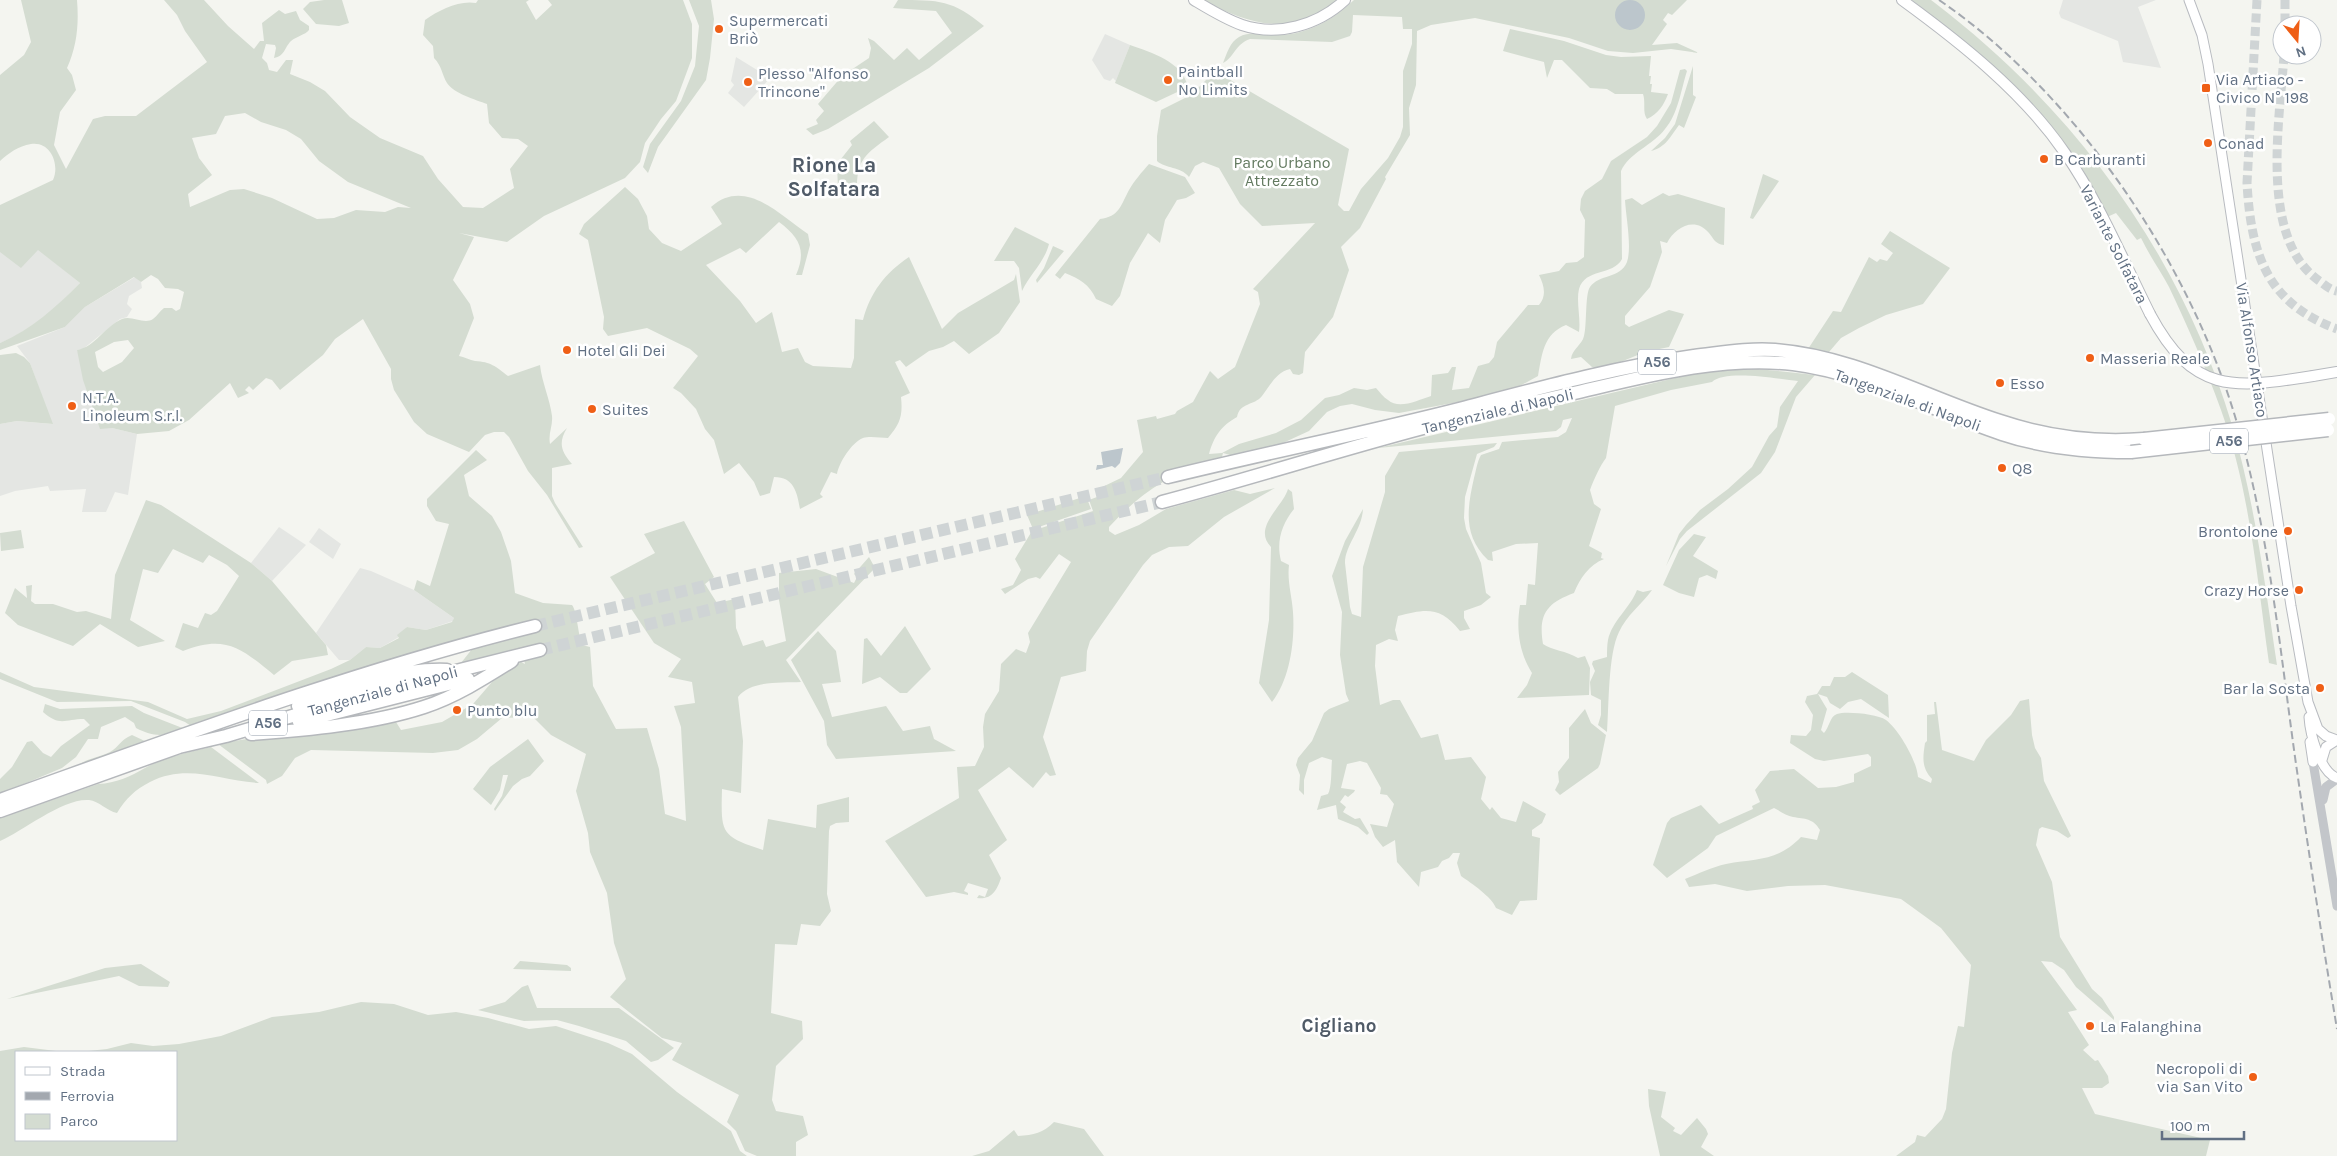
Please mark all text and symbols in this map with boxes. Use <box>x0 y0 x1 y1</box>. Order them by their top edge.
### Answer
place label: Supermercati Briò <box>729 11 829 48</box>
north arrow <box>2272 15 2322 65</box>
marker: Supermercati Briò <box>713 23 725 35</box>
text: N <box>2293 42 2308 62</box>
place label: Paintball No Limits <box>1178 62 1248 99</box>
place label: Plesso "Alfonso Trincone" <box>758 64 869 101</box>
place label: Via Artiaco - Civico N° 198 <box>2216 70 2309 107</box>
marker: Paintball No Limits <box>1162 74 1174 86</box>
marker: Plesso "Alfonso Trincone" <box>742 76 754 88</box>
marker: Via Artiaco - Civico N° 198 <box>2200 82 2212 94</box>
place label: Conad <box>2218 134 2265 153</box>
marker: Conad <box>2202 137 2214 149</box>
place label: B Carburanti <box>2054 150 2146 169</box>
district label: Rione La Solfatara <box>788 153 880 201</box>
park label: Parco Urbano Attrezzato <box>1233 153 1331 190</box>
marker: B Carburanti <box>2038 153 2050 165</box>
street label: Variante Solfatara <box>2076 181 2152 307</box>
street label: Via Alfonso Artiaco <box>2232 281 2272 419</box>
place label: Hotel Gli Dei <box>577 341 666 360</box>
marker: Hotel Gli Dei <box>561 344 573 356</box>
place label: Masseria Reale <box>2100 349 2210 368</box>
road number: A56 <box>1638 350 1676 374</box>
marker: Masseria Reale <box>2084 352 2096 364</box>
street label: Tangenziale di Napoli <box>1832 365 1984 435</box>
place label: Esso <box>2010 374 2045 393</box>
marker: Esso <box>1994 377 2006 389</box>
street label: Tangenziale di Napoli <box>1420 384 1576 438</box>
place label: N.T.A. Linoleum S.r.l. <box>82 388 182 425</box>
marker: N.T.A. Linoleum S.r.l. <box>66 400 78 412</box>
place label: Suites <box>602 400 649 419</box>
marker: Suites <box>586 403 598 415</box>
road number: A56 <box>2210 428 2248 454</box>
place label: Q8 <box>2012 459 2032 478</box>
marker: Q8 <box>1996 462 2008 474</box>
place label: Brontolone <box>2198 522 2278 541</box>
marker: Brontolone <box>2282 525 2294 537</box>
place label: Crazy Horse <box>2204 581 2289 600</box>
marker: Crazy Horse <box>2293 584 2305 596</box>
street label: Tangenziale di Napoli <box>306 662 460 720</box>
place label: Bar la Sosta <box>2223 679 2310 698</box>
marker: Bar la Sosta <box>2314 682 2326 694</box>
place label: Punto blu <box>467 701 537 720</box>
marker: Punto blu <box>451 704 463 716</box>
road number: A56 <box>249 710 287 736</box>
district label: Cigliano <box>1301 1015 1377 1037</box>
place label: La Falanghina <box>2100 1017 2202 1036</box>
marker: La Falanghina <box>2084 1020 2096 1032</box>
legend <box>15 1051 178 1141</box>
place label: Necropoli di via San Vito <box>2156 1059 2243 1096</box>
text: Strada <box>60 1062 106 1080</box>
marker: Necropoli di via San Vito <box>2247 1071 2259 1083</box>
text: Ferrovia <box>60 1087 114 1105</box>
scale bar <box>2162 1108 2244 1140</box>
text: Parco <box>60 1112 98 1130</box>
text: 100 m <box>2170 1117 2210 1135</box>

